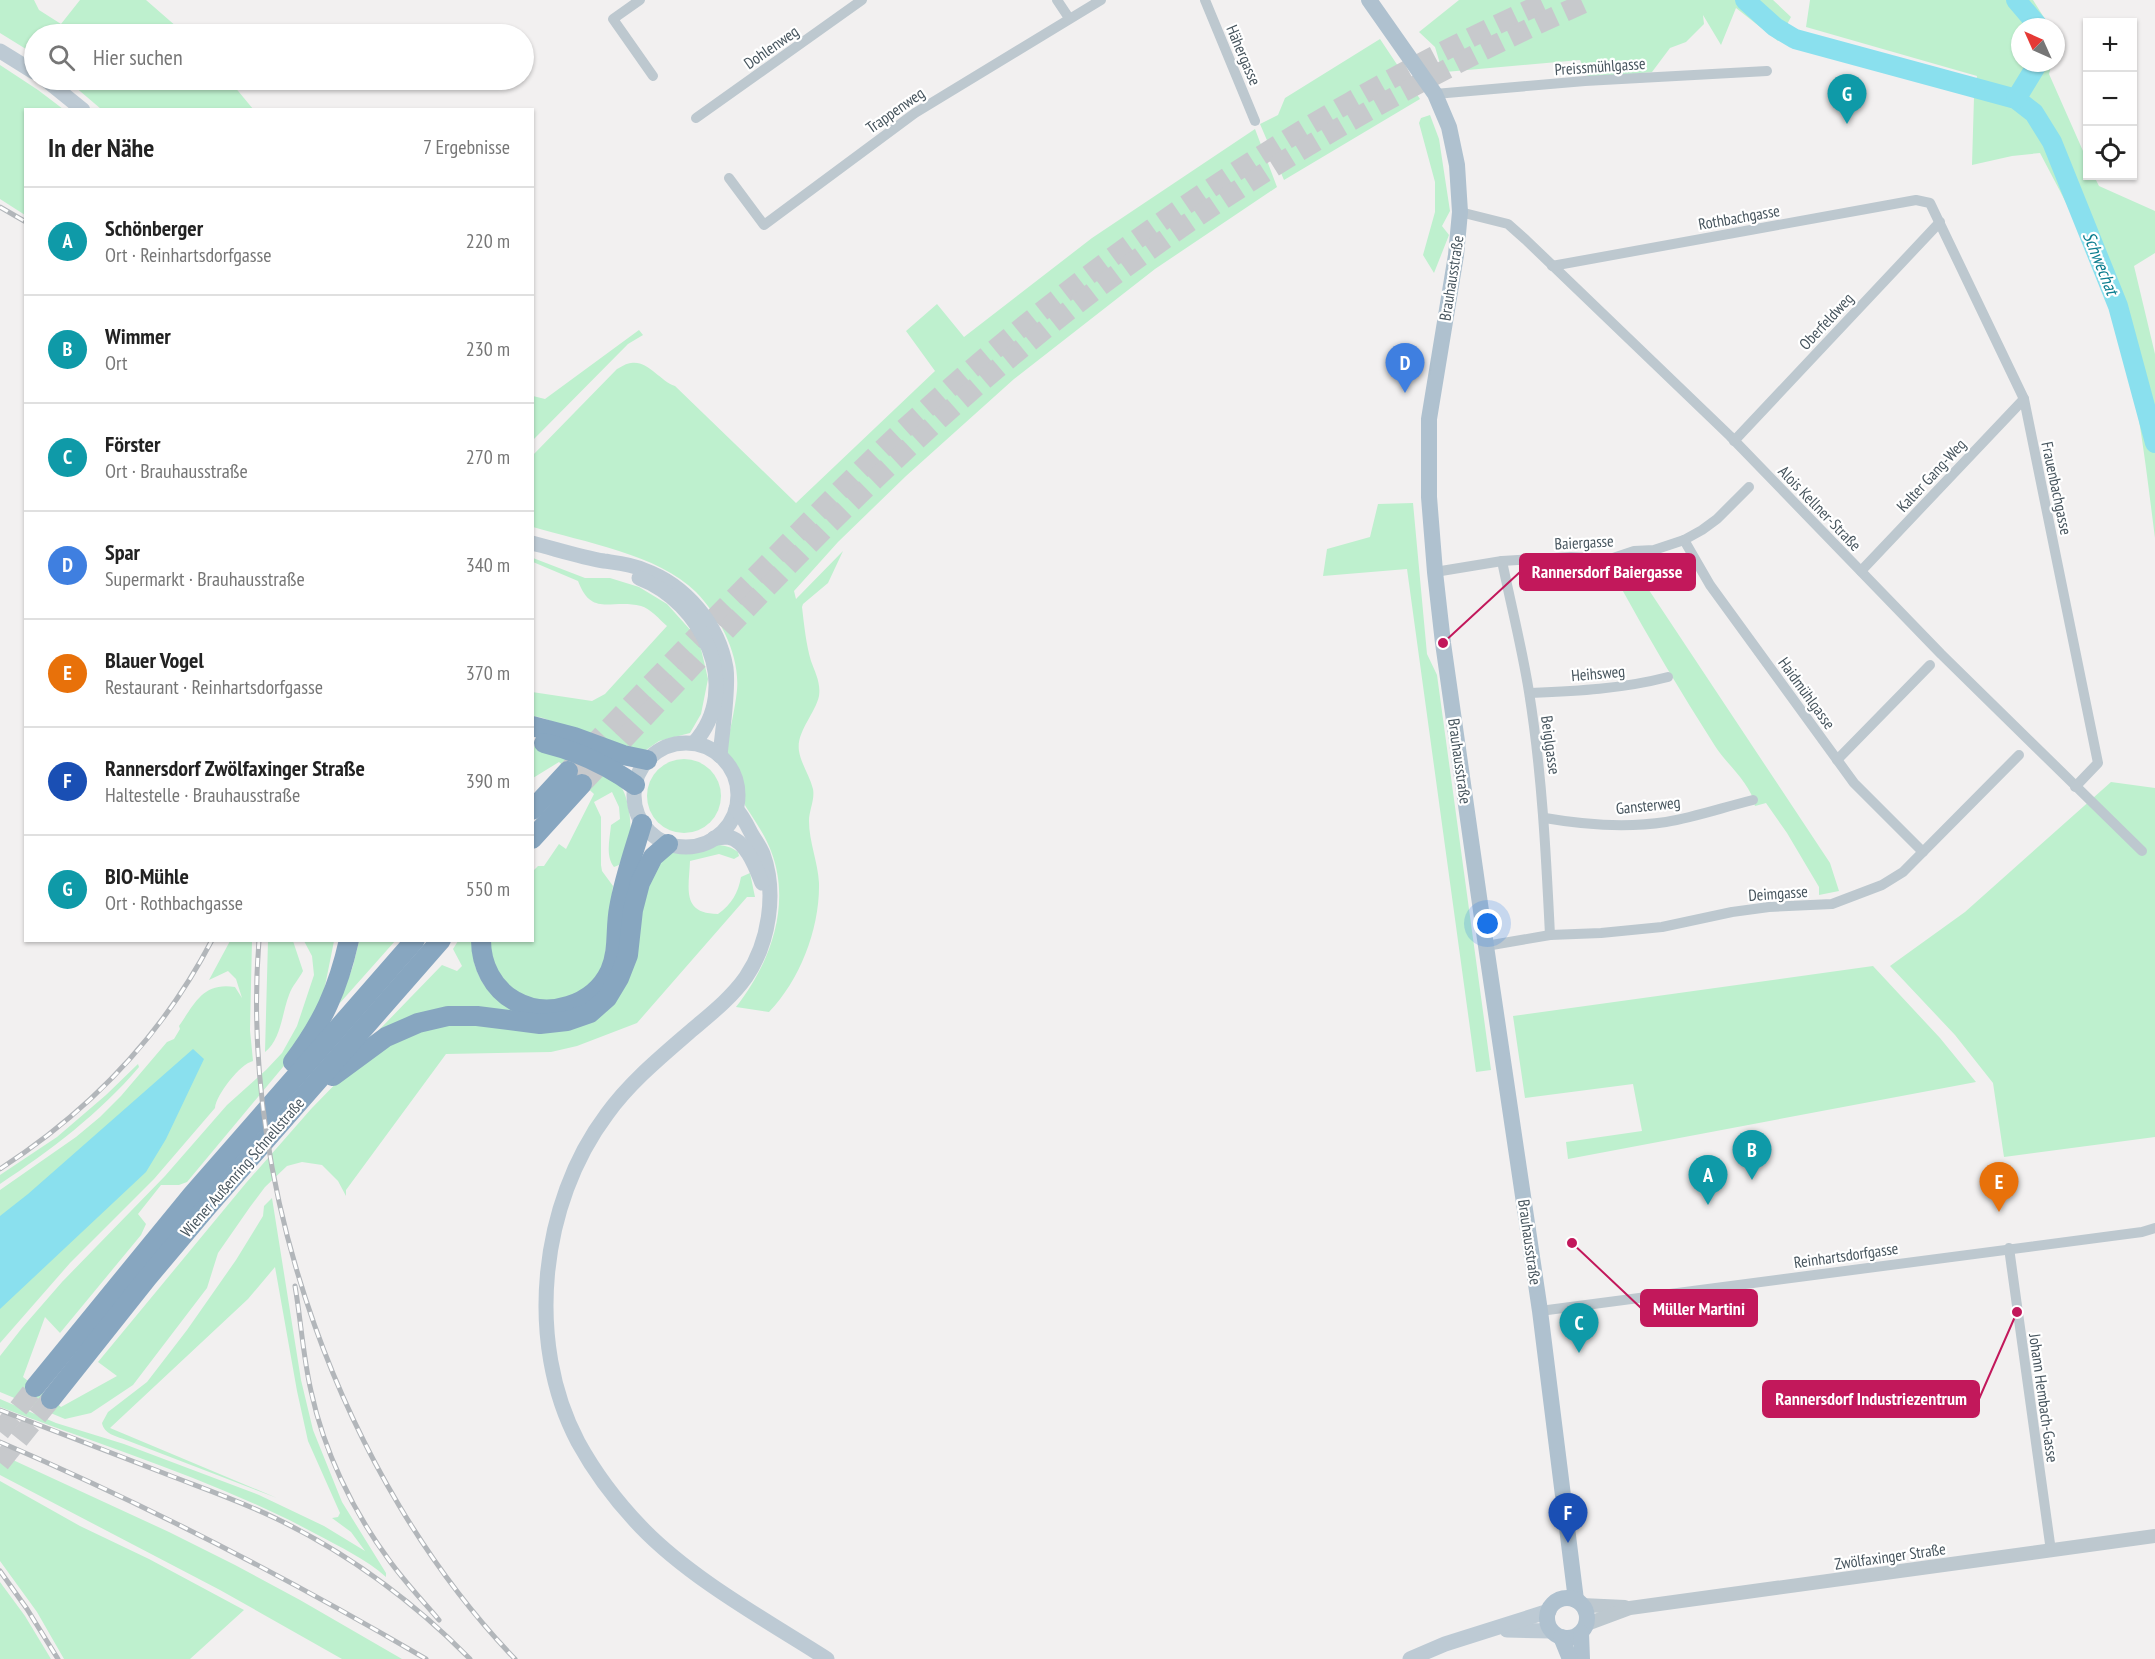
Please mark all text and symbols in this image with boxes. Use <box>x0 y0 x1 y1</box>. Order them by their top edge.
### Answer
north arrow <box>2011 18 2065 72</box>
map controls <box>2083 18 2137 180</box>
button: + <box>2083 18 2137 72</box>
street label: Dohlenweg <box>740 21 802 73</box>
street label: Hähergasse <box>1222 22 1266 88</box>
search box <box>24 24 534 90</box>
icon: search <box>45 41 78 74</box>
text: Hier suchen <box>93 43 183 71</box>
street label: Preissmühlgasse <box>1554 53 1646 79</box>
button: − <box>2083 72 2137 126</box>
pin: G <box>1828 74 1866 124</box>
street label: Trappenweg <box>862 83 928 137</box>
button: locate <box>2083 126 2137 180</box>
text: In der Nähe <box>48 131 154 164</box>
text: 7 Ergebnisse <box>423 134 510 160</box>
street label: Rothbachgasse <box>1697 200 1781 234</box>
text: Schönberger <box>105 214 203 242</box>
text: A <box>62 228 73 254</box>
text: 220 m <box>466 228 510 254</box>
water label: Schwechat <box>2078 228 2125 300</box>
street label: Brauhausstraße <box>1434 234 1468 322</box>
text: Ort · Reinhartsdorfgasse <box>105 242 272 268</box>
street label: Oberfeldweg <box>1795 288 1857 354</box>
text: Wimmer <box>105 322 171 350</box>
text: B <box>63 336 72 362</box>
text: 230 m <box>466 336 510 362</box>
pin: D <box>1386 344 1424 393</box>
text: Ort <box>105 350 127 376</box>
text: Förster <box>105 430 160 458</box>
street label: Kalter Gang-Weg <box>1892 434 1970 516</box>
street label: Frauenbachgasse <box>2037 440 2077 536</box>
text: C <box>63 444 72 470</box>
text: 270 m <box>466 444 510 470</box>
text: Ort · Brauhausstraße <box>105 458 248 484</box>
street label: Alois Kellner-Straße <box>1774 461 1866 555</box>
street label: Baiergasse <box>1554 530 1614 554</box>
text: Spar <box>105 538 140 566</box>
text: D <box>62 552 73 578</box>
text: 340 m <box>466 552 510 578</box>
callout: Rannersdorf Baiergasse <box>1520 554 1695 590</box>
text: Rannersdorf Baiergasse <box>1532 560 1683 583</box>
text: Supermarkt · Brauhausstraße <box>105 566 305 592</box>
text: Blauer Vogel <box>105 646 204 674</box>
street label: Haidmühlgasse <box>1774 653 1840 733</box>
text: E <box>63 660 72 686</box>
text: 370 m <box>466 660 510 686</box>
street label: Heihsweg <box>1570 661 1626 685</box>
text: Restaurant · Reinhartsdorfgasse <box>105 674 323 700</box>
street label: Beiglgasse <box>1537 714 1565 776</box>
street label: Brauhausstraße <box>1444 717 1476 805</box>
text: Rannersdorf Zwölfaxinger Straße <box>105 754 365 782</box>
text: F <box>63 768 72 794</box>
text: 390 m <box>466 768 510 794</box>
text: Haltestelle · Brauhausstraße <box>105 782 300 808</box>
street label: Gansterweg <box>1615 792 1681 818</box>
text: BIO-Mühle <box>105 862 189 890</box>
text: G <box>62 876 73 902</box>
text: 550 m <box>466 876 510 902</box>
street label: Deimgasse <box>1748 881 1808 905</box>
text: Ort · Rothbachgasse <box>105 890 243 916</box>
your location <box>1473 909 1502 938</box>
street label: Wiener Außenring Schnellstraße <box>176 1093 308 1241</box>
pin: B <box>1732 1130 1772 1180</box>
pin: A <box>1688 1156 1728 1205</box>
pin: E <box>1980 1162 2018 1212</box>
street label: Brauhausstraße <box>1514 1198 1546 1286</box>
street label: Reinhartsdorfgasse <box>1793 1238 1899 1272</box>
callout: Müller Martini <box>1641 1290 1757 1326</box>
text: Müller Martini <box>1653 1297 1745 1320</box>
pin: C <box>1560 1304 1598 1353</box>
street label: Johann Hembach-Gasse <box>2025 1331 2063 1464</box>
callout: Rannersdorf Industriezentrum <box>1763 1381 1979 1417</box>
text: Rannersdorf Industriezentrum <box>1775 1387 1967 1410</box>
pin: F <box>1548 1494 1588 1543</box>
street label: Zwölfaxinger Straße <box>1833 1538 1947 1574</box>

